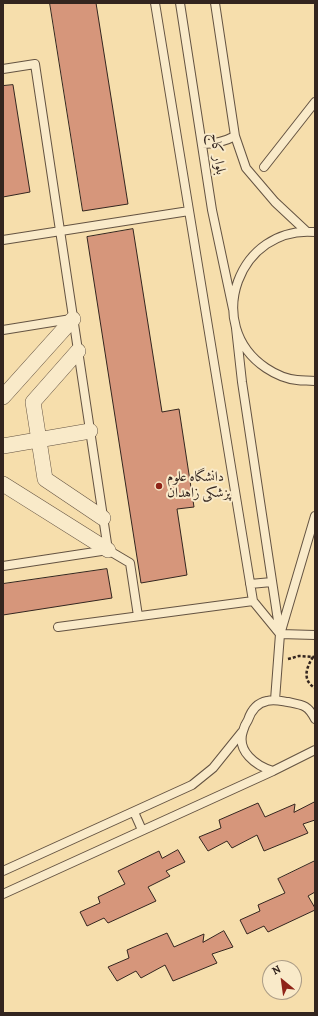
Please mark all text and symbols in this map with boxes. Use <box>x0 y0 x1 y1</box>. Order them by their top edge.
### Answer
street label: بلوار کاج <box>205 132 229 176</box>
place label: دانشگاه علوم پزشکی زاهدان <box>167 470 230 502</box>
marker: دانشگاه علوم پزشکی زاهدان <box>154 481 164 491</box>
north arrow <box>262 960 302 1000</box>
text: N <box>269 961 284 978</box>

